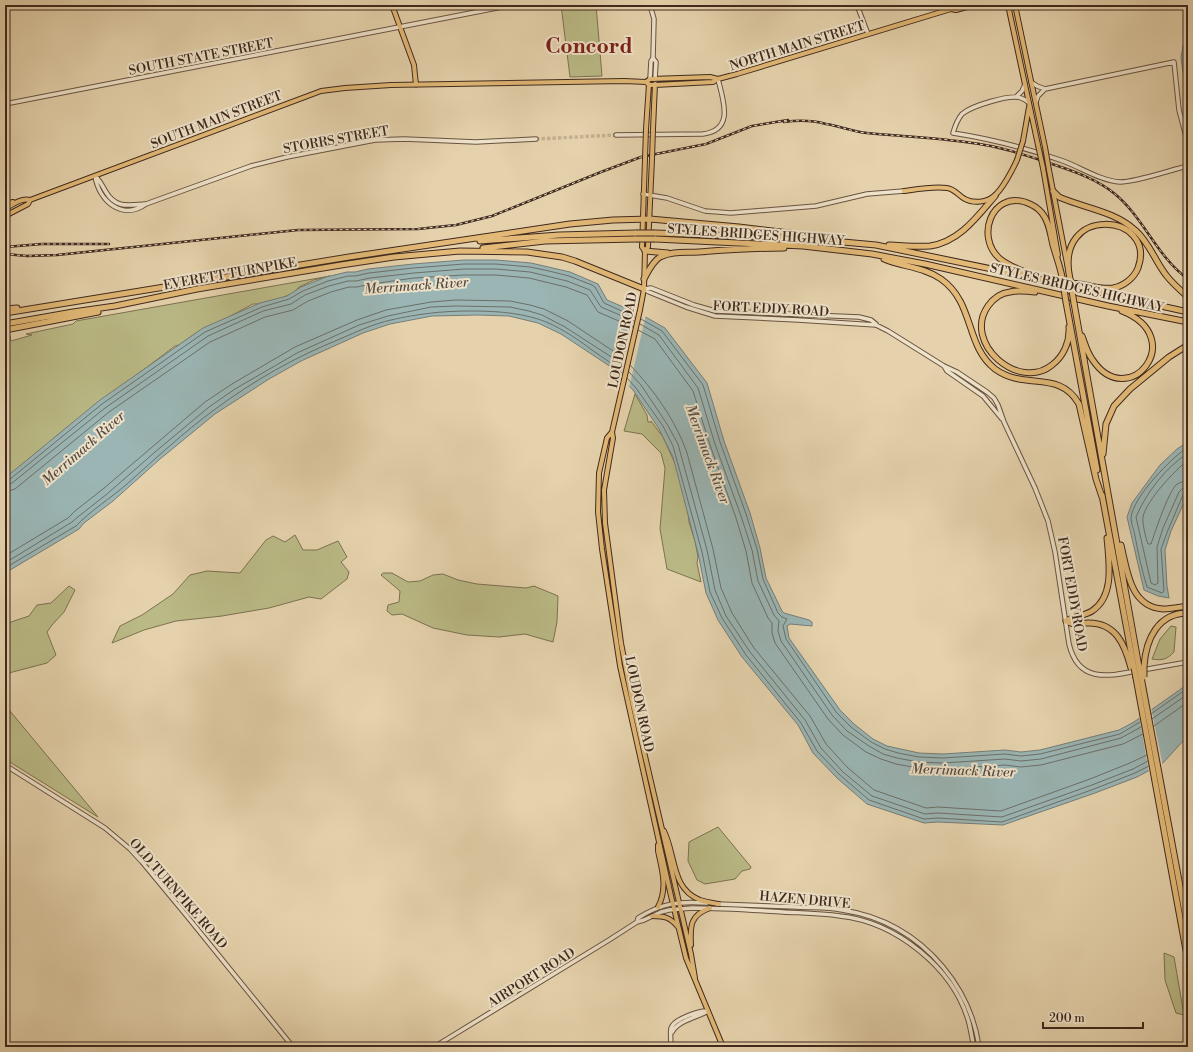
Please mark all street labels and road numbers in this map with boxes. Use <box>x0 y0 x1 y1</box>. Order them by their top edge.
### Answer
street label: NORTH MAIN STREET <box>728 18 867 74</box>
street label: SOUTH STATE STREET <box>127 35 275 79</box>
street label: SOUTH MAIN STREET <box>148 87 284 152</box>
street label: STORRS STREET <box>282 123 390 157</box>
street label: STYLES BRIDGES HIGHWAY <box>667 221 847 249</box>
street label: EVERETT TURNPIKE <box>162 254 298 294</box>
street label: STYLES BRIDGES HIGHWAY <box>988 260 1167 316</box>
street label: LOUDON ROAD <box>605 291 641 390</box>
street label: FORT EDDY ROAD <box>712 298 830 320</box>
street label: FORT EDDY ROAD <box>1054 535 1090 653</box>
street label: LOUDON ROAD <box>621 655 657 754</box>
street label: OLD TURNPIKE ROAD <box>126 835 231 952</box>
street label: HAZEN DRIVE <box>759 888 851 912</box>
street label: AIRPORT ROAD <box>484 945 578 1012</box>

